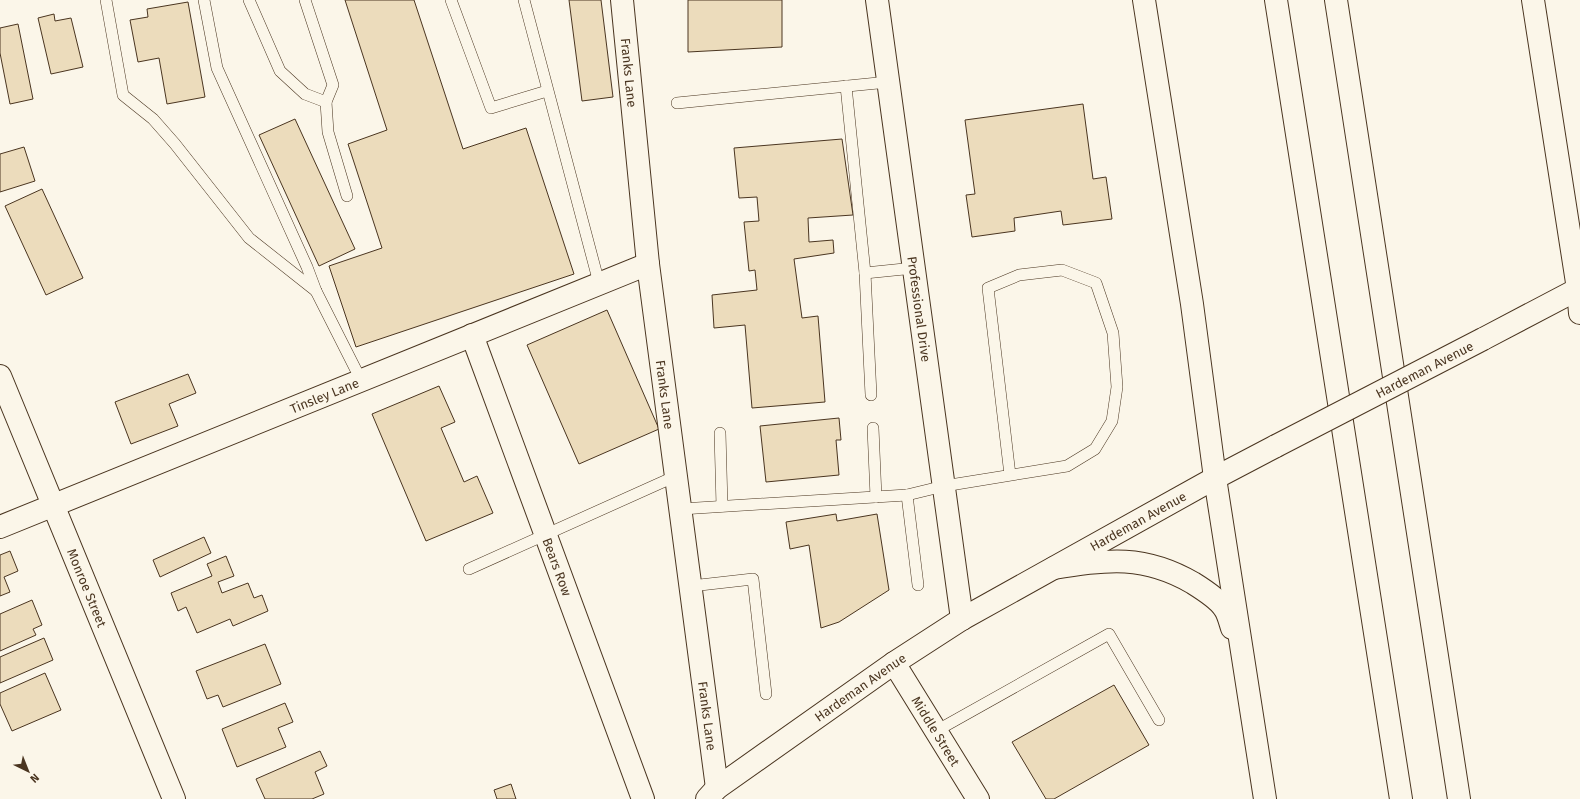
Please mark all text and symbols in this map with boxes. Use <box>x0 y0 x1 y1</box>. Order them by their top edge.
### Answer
street label: Franks Lane <box>618 37 640 108</box>
street label: Professional Drive <box>905 255 934 363</box>
street label: Hardeman Avenue <box>1373 338 1476 401</box>
street label: Franks Lane <box>653 359 677 430</box>
street label: Tinsley Lane <box>288 375 361 416</box>
street label: Hardeman Avenue <box>1087 488 1189 554</box>
street label: Bears Row <box>540 536 575 599</box>
street label: Monroe Street <box>64 546 110 629</box>
street label: Hardeman Avenue <box>812 650 909 724</box>
street label: Franks Lane <box>696 680 719 751</box>
street label: Middle Street <box>909 694 963 769</box>
north arrow <box>8 751 48 791</box>
text: N <box>27 771 42 785</box>

